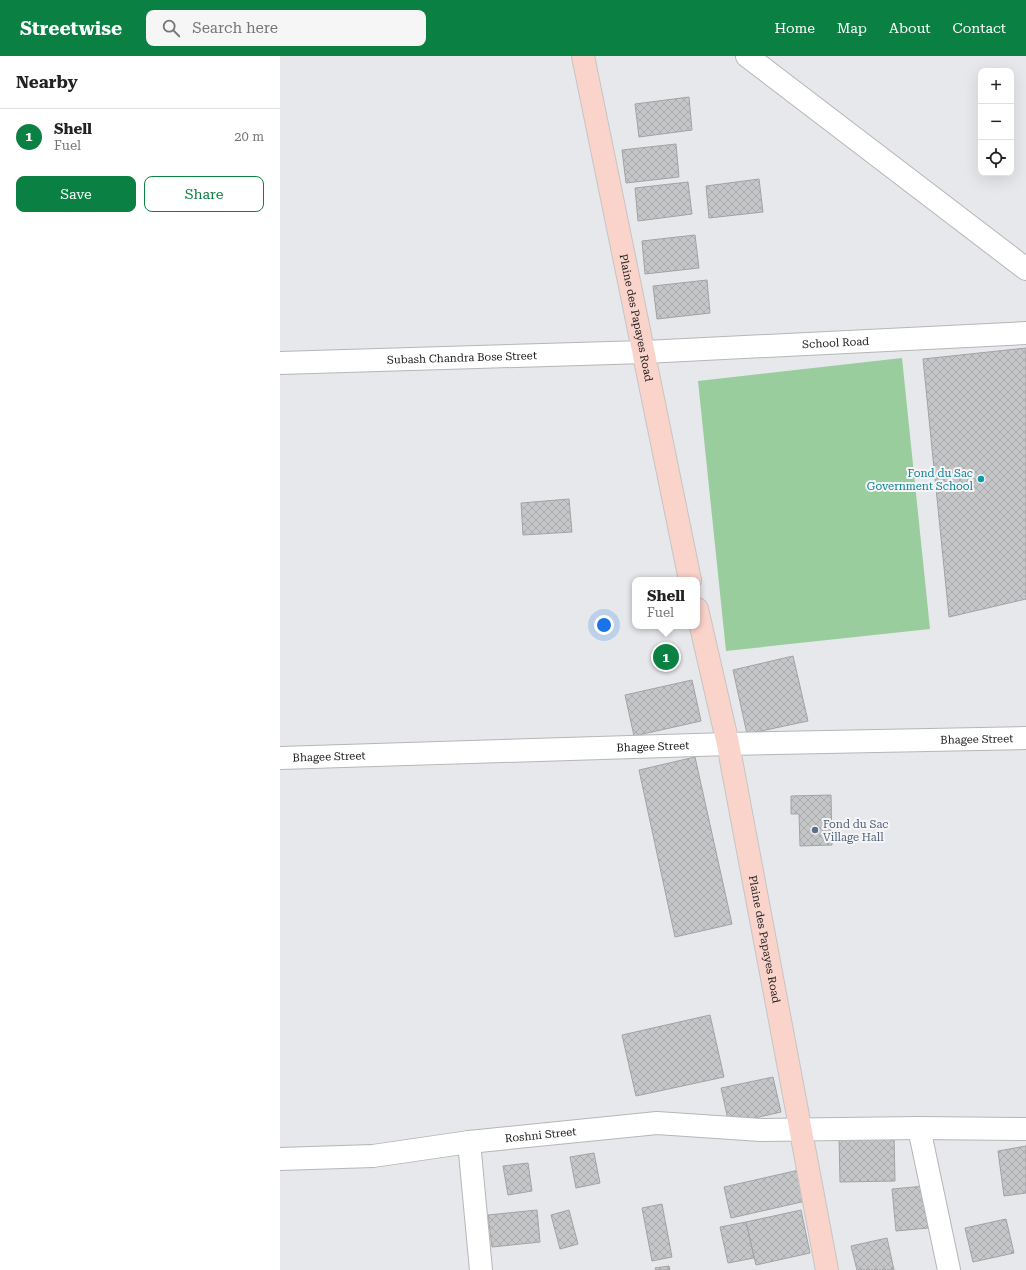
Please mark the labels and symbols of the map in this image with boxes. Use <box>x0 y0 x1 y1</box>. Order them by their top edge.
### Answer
street label: Plaine des Papayes Road <box>617 253 656 383</box>
street label: School Road <box>802 334 869 351</box>
street label: Subash Chandra Bose Street <box>387 349 537 366</box>
place label: Fond du Sac Government School <box>867 467 974 493</box>
marker: Fond du Sac Government School <box>976 474 986 484</box>
your location <box>594 615 614 635</box>
pin: 1 <box>653 642 679 672</box>
street label: Bhagee Street <box>940 732 1013 746</box>
street label: Bhagee Street <box>616 739 689 754</box>
street label: Bhagee Street <box>292 749 366 764</box>
place label: Fond du Sac Village Hall <box>823 818 888 844</box>
marker: Fond du Sac Village Hall <box>810 825 820 835</box>
street label: Plaine des Papayes Road <box>746 874 783 1004</box>
street label: Roshni Street <box>504 1125 577 1145</box>

